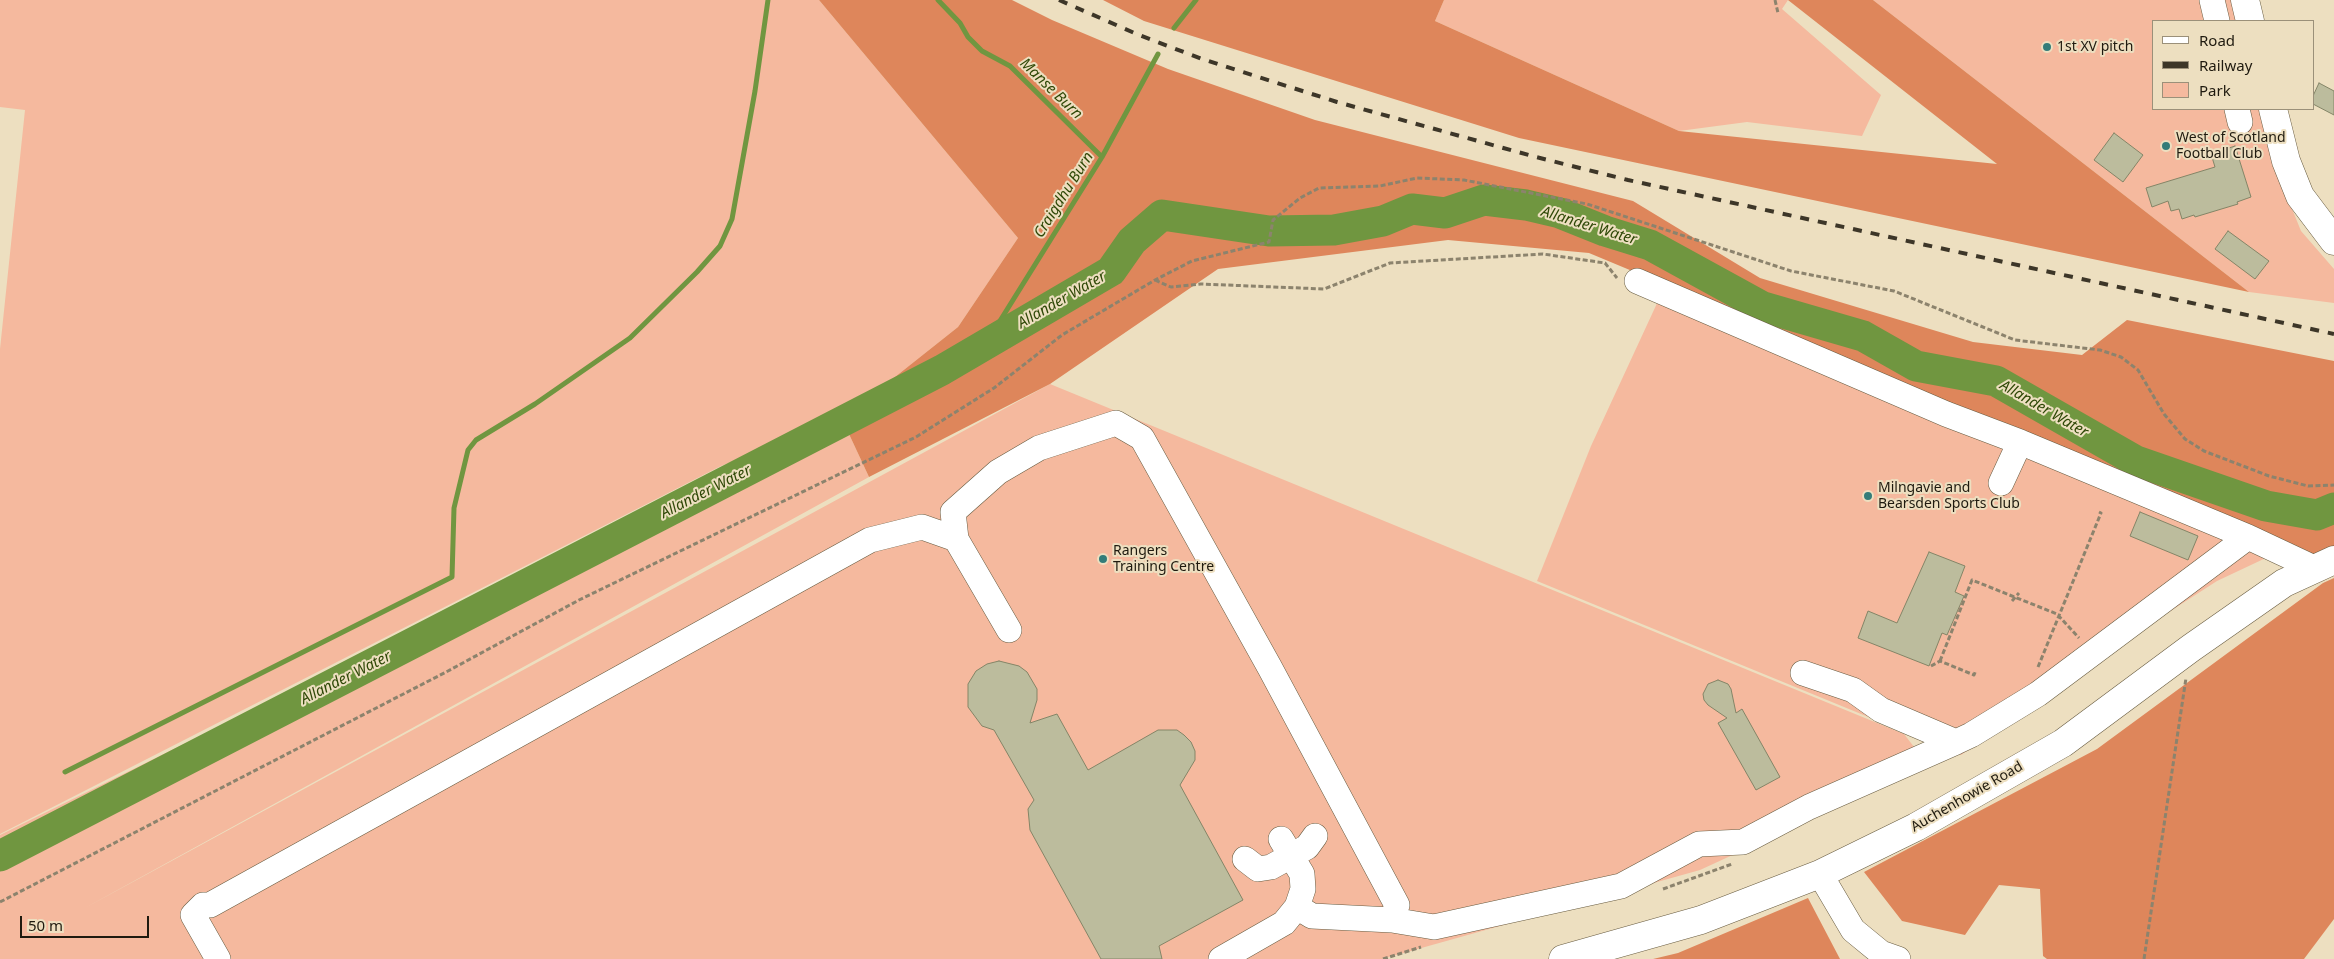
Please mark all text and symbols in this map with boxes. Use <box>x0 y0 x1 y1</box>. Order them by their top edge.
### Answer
legend <box>2152 20 2314 110</box>
text: Road <box>2199 30 2235 50</box>
place label: 1st XV pitch <box>2057 39 2133 55</box>
marker: 1st XV pitch <box>2041 41 2053 53</box>
water label: Manse Burn <box>1016 55 1086 123</box>
text: Railway <box>2199 55 2252 75</box>
text: Park <box>2199 80 2231 100</box>
place label: West of Scotland Football Club <box>2176 130 2286 162</box>
marker: West of Scotland Football Club <box>2160 140 2172 152</box>
water label: Craigdhu Burn <box>1030 149 1098 241</box>
water label: Allander Water <box>1539 203 1639 249</box>
water label: Allander Water <box>1015 267 1109 333</box>
water label: Allander Water <box>1997 376 2091 442</box>
water label: Allander Water <box>658 462 754 522</box>
place label: Milngavie and Bearsden Sports Club <box>1878 480 2020 512</box>
marker: Milngavie and Bearsden Sports Club <box>1862 490 1874 502</box>
place label: Rangers Training Centre <box>1113 543 1214 576</box>
marker: Rangers Training Centre <box>1097 553 1109 565</box>
water label: Allander Water <box>298 648 394 708</box>
street label: Auchenhowie Road <box>1908 758 2026 836</box>
scale bar <box>22 906 151 938</box>
text: 50 m <box>28 915 63 935</box>

